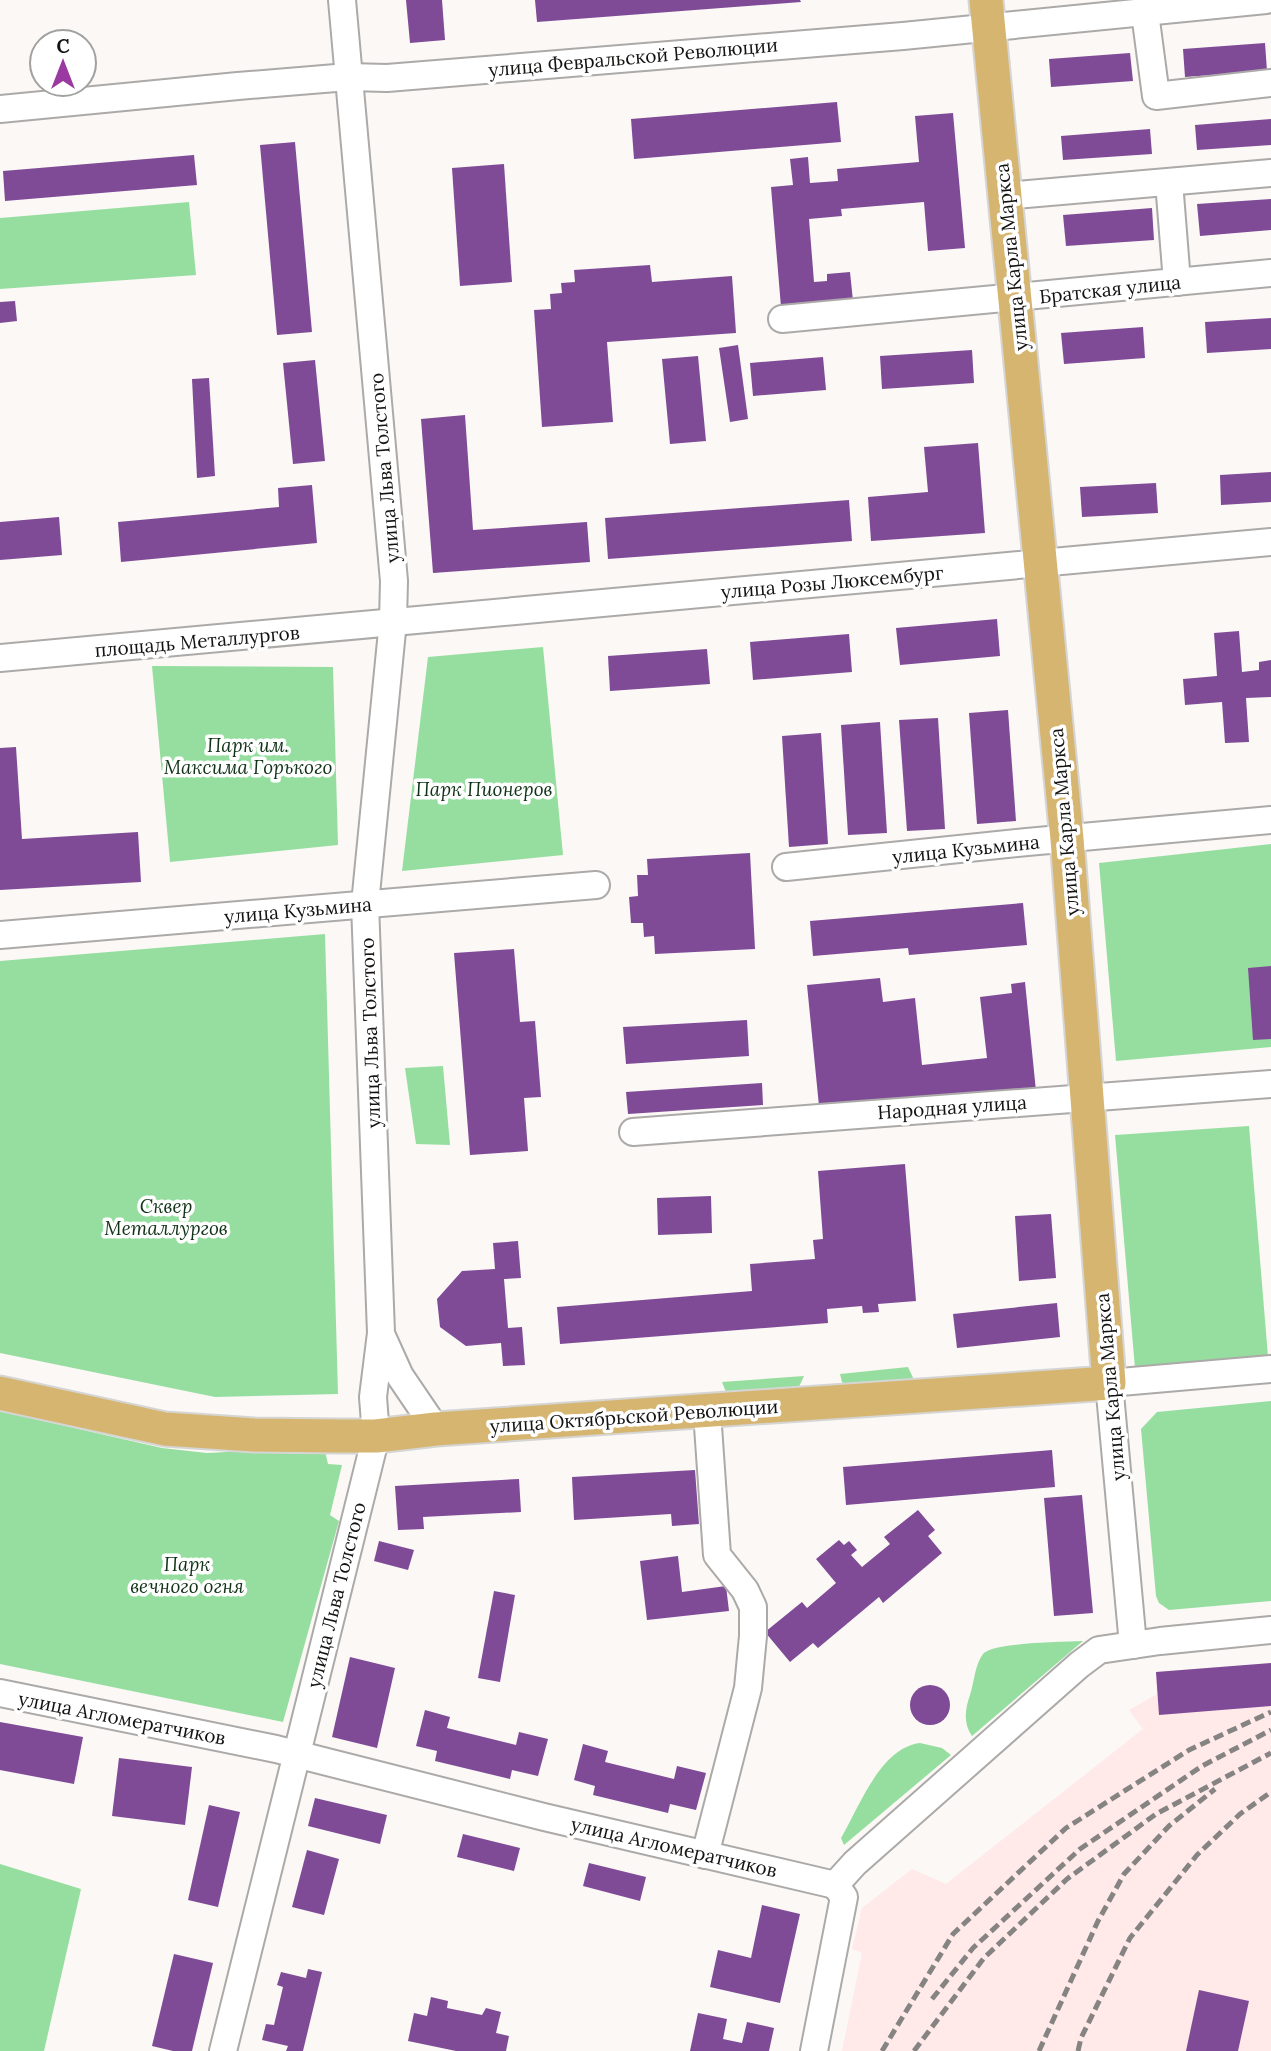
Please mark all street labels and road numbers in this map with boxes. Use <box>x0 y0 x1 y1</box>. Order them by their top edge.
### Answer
street label: улица Февральской Революции <box>487 32 779 82</box>
street label: улица Карла Маркса <box>989 162 1033 352</box>
street label: Братская улица <box>1038 270 1182 308</box>
street label: улица Льва Толстого <box>364 372 404 564</box>
street label: улица Розы Люксембург <box>720 560 945 604</box>
street label: площадь Металлургов <box>94 620 301 662</box>
street label: улица Карла Маркса <box>1044 727 1084 917</box>
street label: улица Кузьмина <box>891 829 1041 869</box>
street label: улица Кузьмина <box>223 892 373 928</box>
street label: улица Льва Толстого <box>355 937 385 1129</box>
street label: Народная улица <box>876 1090 1028 1124</box>
street label: улица Карла Маркса <box>1090 1292 1130 1482</box>
street label: улица Октябрьской Революции <box>489 1394 779 1438</box>
street label: улица Льва Толстого <box>301 1500 371 1690</box>
street label: улица Агломератчиков <box>16 1686 228 1750</box>
street label: улица Агломератчиков <box>569 1812 779 1882</box>

